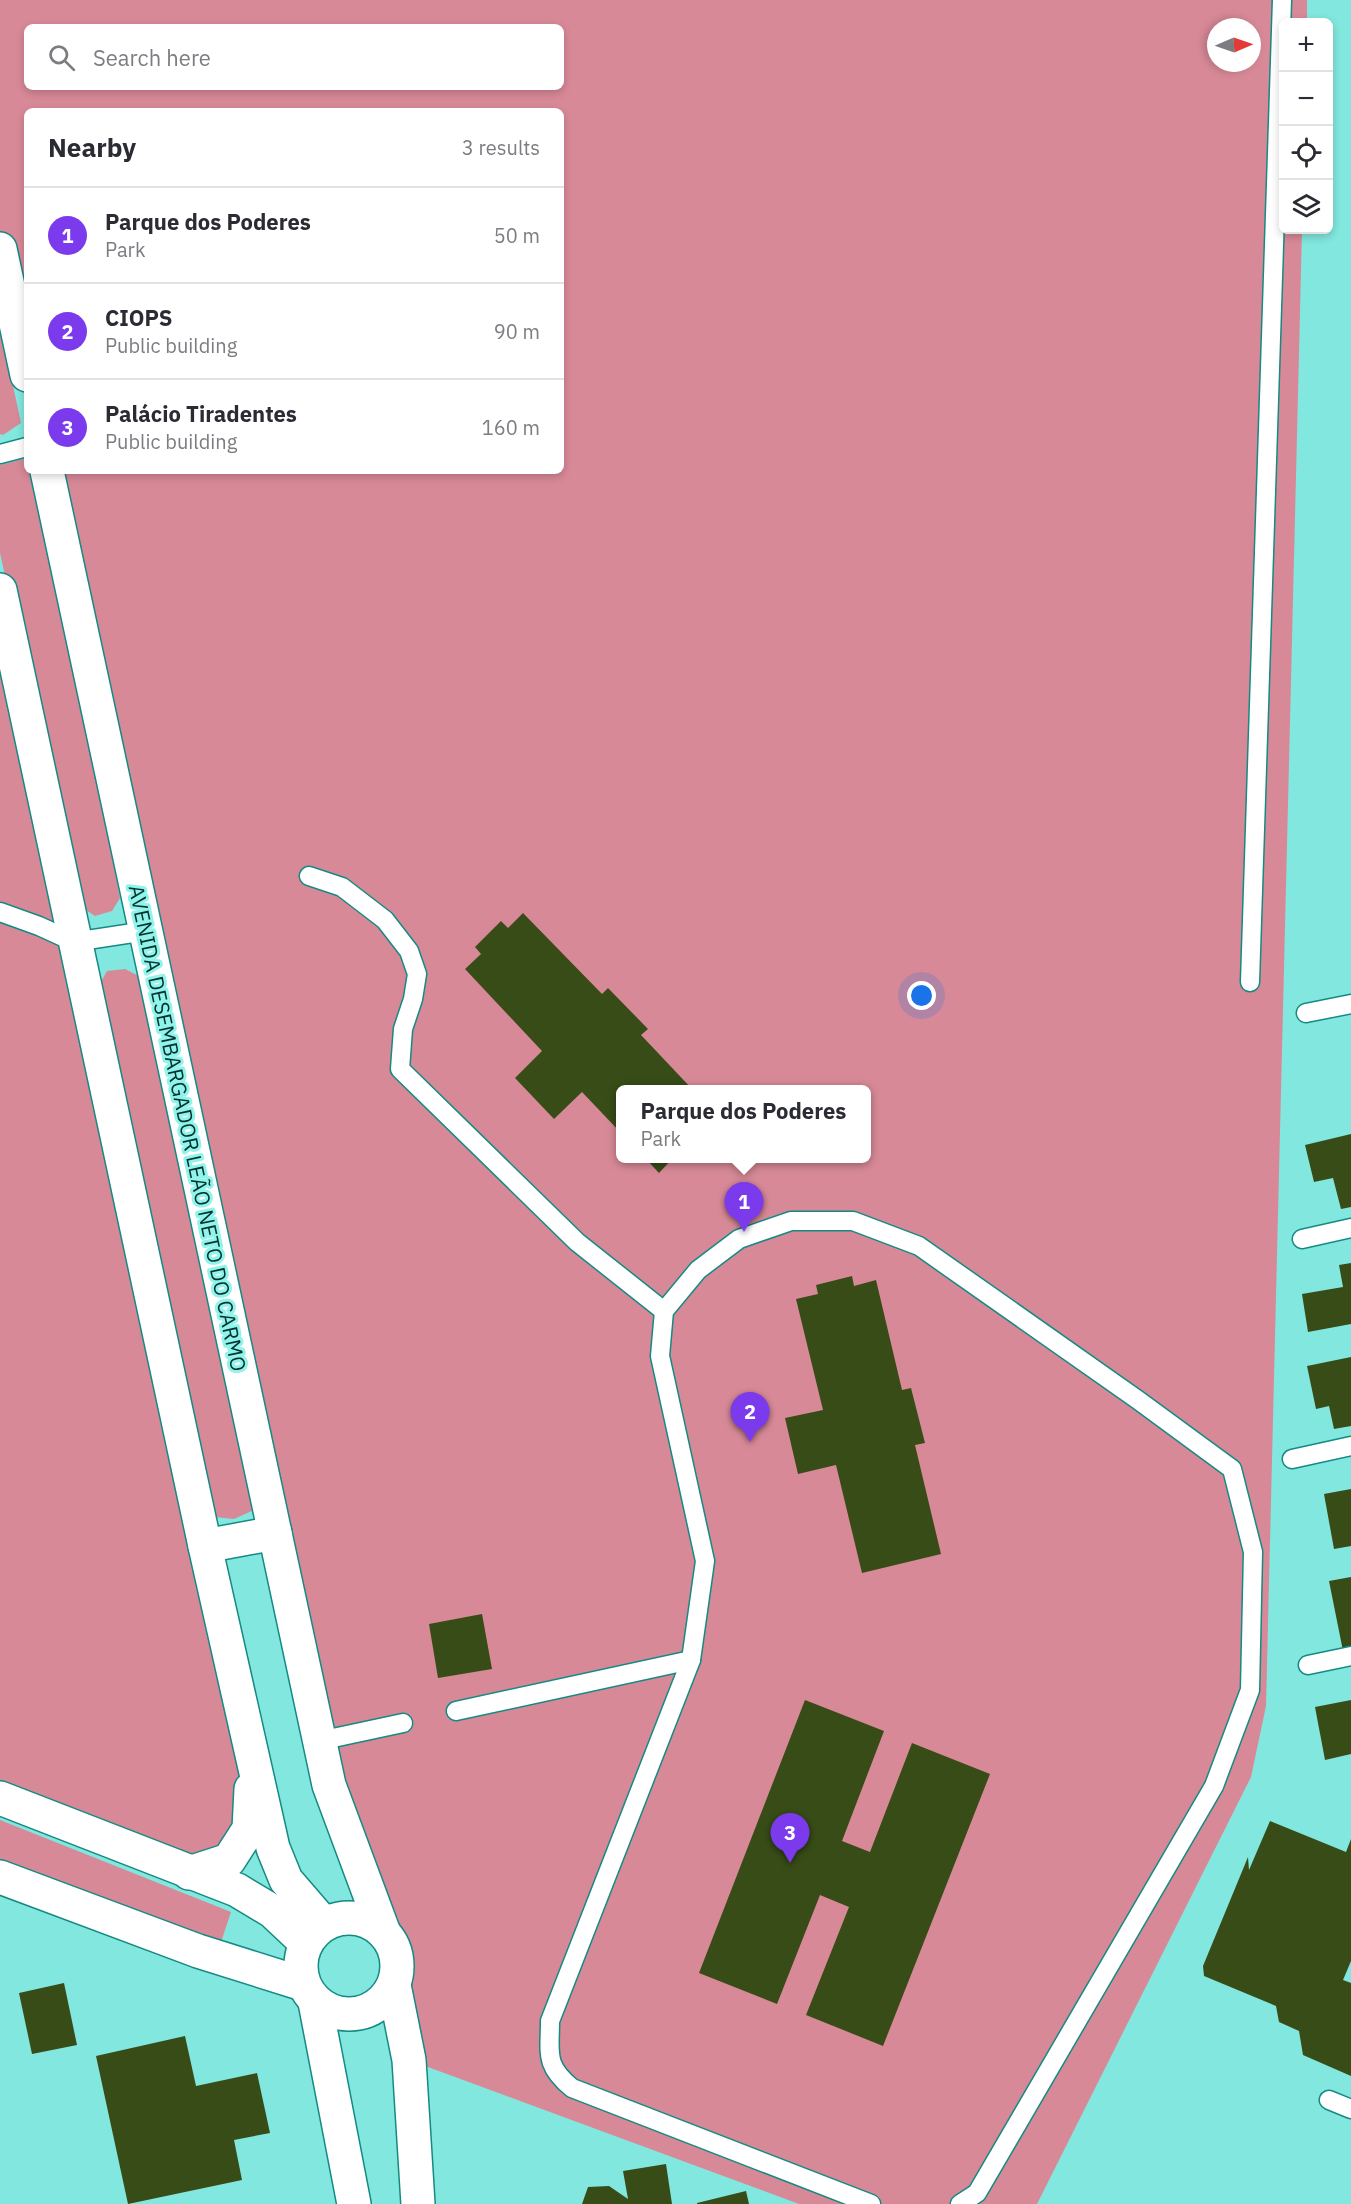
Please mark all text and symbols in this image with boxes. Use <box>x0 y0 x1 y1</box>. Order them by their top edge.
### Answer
north arrow <box>1207 18 1261 72</box>
map controls <box>1279 18 1333 234</box>
button: + <box>1279 18 1333 72</box>
search box <box>24 24 564 90</box>
icon: search <box>45 41 78 74</box>
text: Search here <box>93 43 211 72</box>
button: − <box>1279 72 1333 126</box>
button: locate <box>1279 126 1333 180</box>
text: Nearby <box>48 130 136 164</box>
text: 3 results <box>462 134 540 161</box>
button: layers <box>1279 180 1333 234</box>
text: Parque dos Poderes <box>105 207 311 236</box>
text: 1 <box>62 222 74 249</box>
text: 50 m <box>494 222 540 249</box>
text: Park <box>105 236 145 263</box>
text: CIOPS <box>105 303 172 332</box>
text: 2 <box>62 318 74 345</box>
text: 90 m <box>494 318 540 345</box>
text: Public building <box>105 332 237 359</box>
text: Palácio Tiradentes <box>105 399 297 428</box>
text: 3 <box>62 414 74 441</box>
text: 160 m <box>482 414 540 441</box>
text: Public building <box>105 428 237 455</box>
street label: AVENIDA DESEMBARGADOR LEÃO NETO DO CARMO <box>123 882 253 1374</box>
your location <box>907 981 936 1010</box>
popup <box>616 1085 871 1163</box>
text: Parque dos Poderes <box>641 1096 846 1125</box>
text: Park <box>641 1125 681 1152</box>
pin: 1 <box>724 1182 764 1232</box>
pin: 2 <box>730 1392 770 1442</box>
pin: 3 <box>770 1814 810 1863</box>

